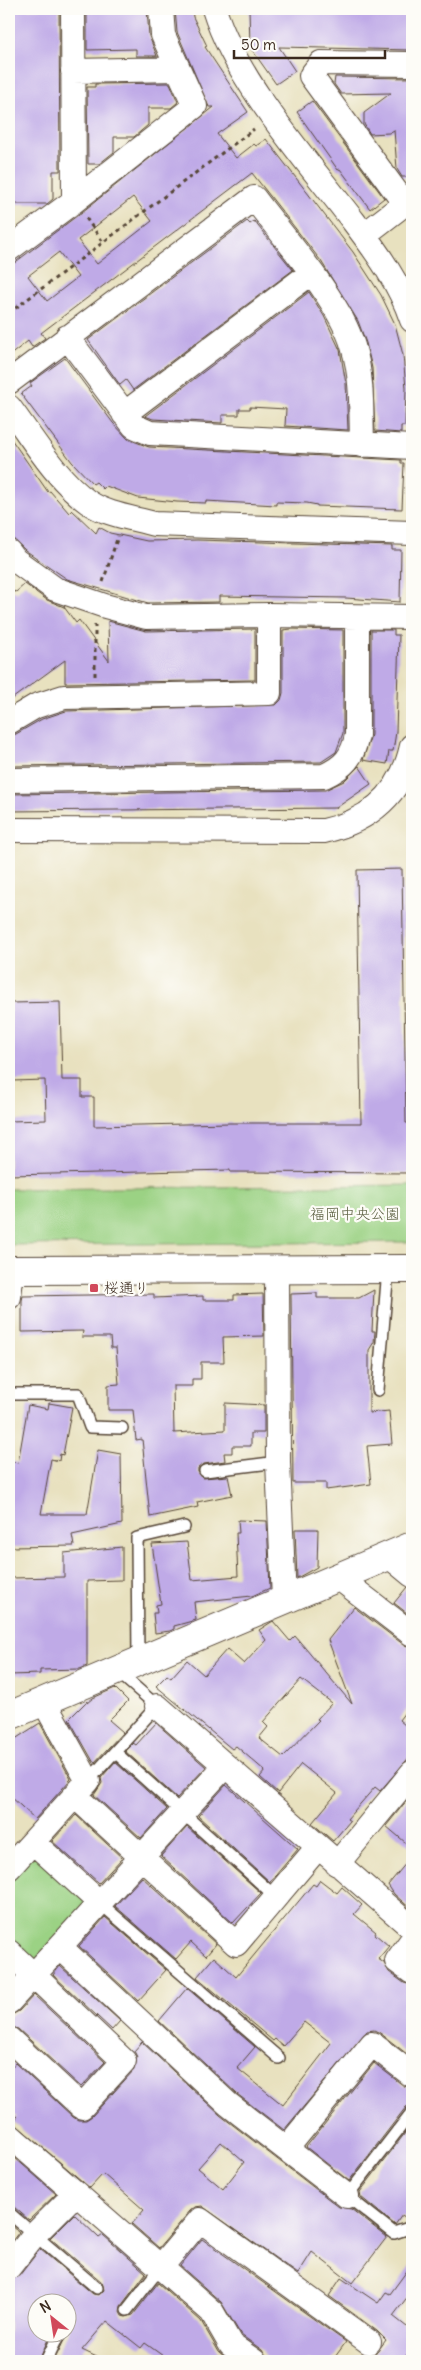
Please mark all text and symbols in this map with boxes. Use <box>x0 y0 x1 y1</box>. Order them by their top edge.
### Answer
scale bar <box>234 28 385 60</box>
text: 50 m <box>241 35 276 54</box>
park label: 福岡中央公園 <box>310 1204 400 1223</box>
place label: 桜通り <box>104 1278 149 1297</box>
marker: 桜通り <box>88 1282 100 1294</box>
north arrow <box>28 2292 78 2342</box>
text: N <box>37 2297 54 2317</box>

